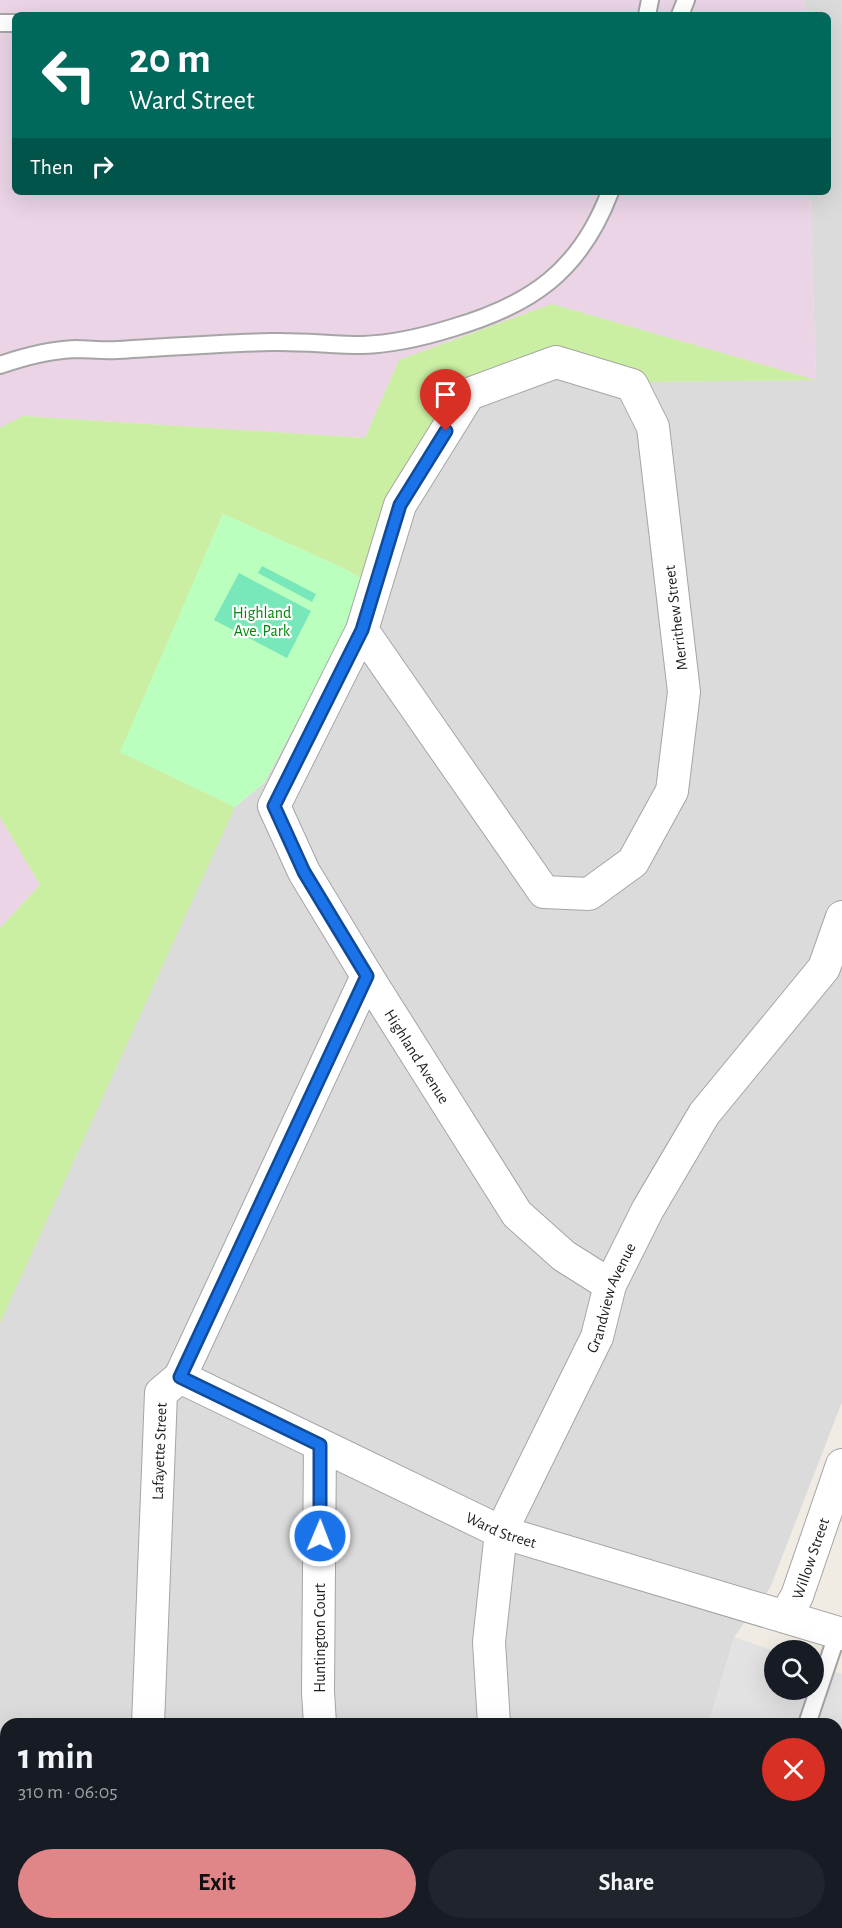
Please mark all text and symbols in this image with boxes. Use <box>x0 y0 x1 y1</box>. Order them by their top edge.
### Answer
icon: left <box>30 36 108 114</box>
text: 20 m <box>129 38 211 80</box>
text: Ward Street <box>129 87 255 114</box>
icon: right <box>86 150 119 183</box>
text: Then <box>30 156 74 178</box>
pin <box>420 369 471 431</box>
icon: arrive <box>429 378 462 411</box>
street label: Merrithew Street <box>662 564 690 671</box>
park label: Highland Ave. Park <box>233 605 291 639</box>
street label: Highland Avenue <box>381 1007 452 1107</box>
street label: Grandview Avenue <box>584 1240 639 1356</box>
street label: Lafayette Street <box>150 1402 170 1500</box>
position arrow <box>288 1504 352 1568</box>
street label: Ward Street <box>463 1509 538 1551</box>
street label: Willow Street <box>789 1516 832 1602</box>
street label: Huntington Court <box>312 1583 328 1693</box>
map controls <box>764 1640 824 1700</box>
button: search <box>764 1640 824 1700</box>
button: close <box>762 1738 825 1801</box>
text: 1 min <box>18 1739 94 1775</box>
text: 310 m · 06:05 <box>18 1782 118 1802</box>
button: Exit <box>18 1849 416 1918</box>
button: Share <box>428 1849 825 1918</box>

